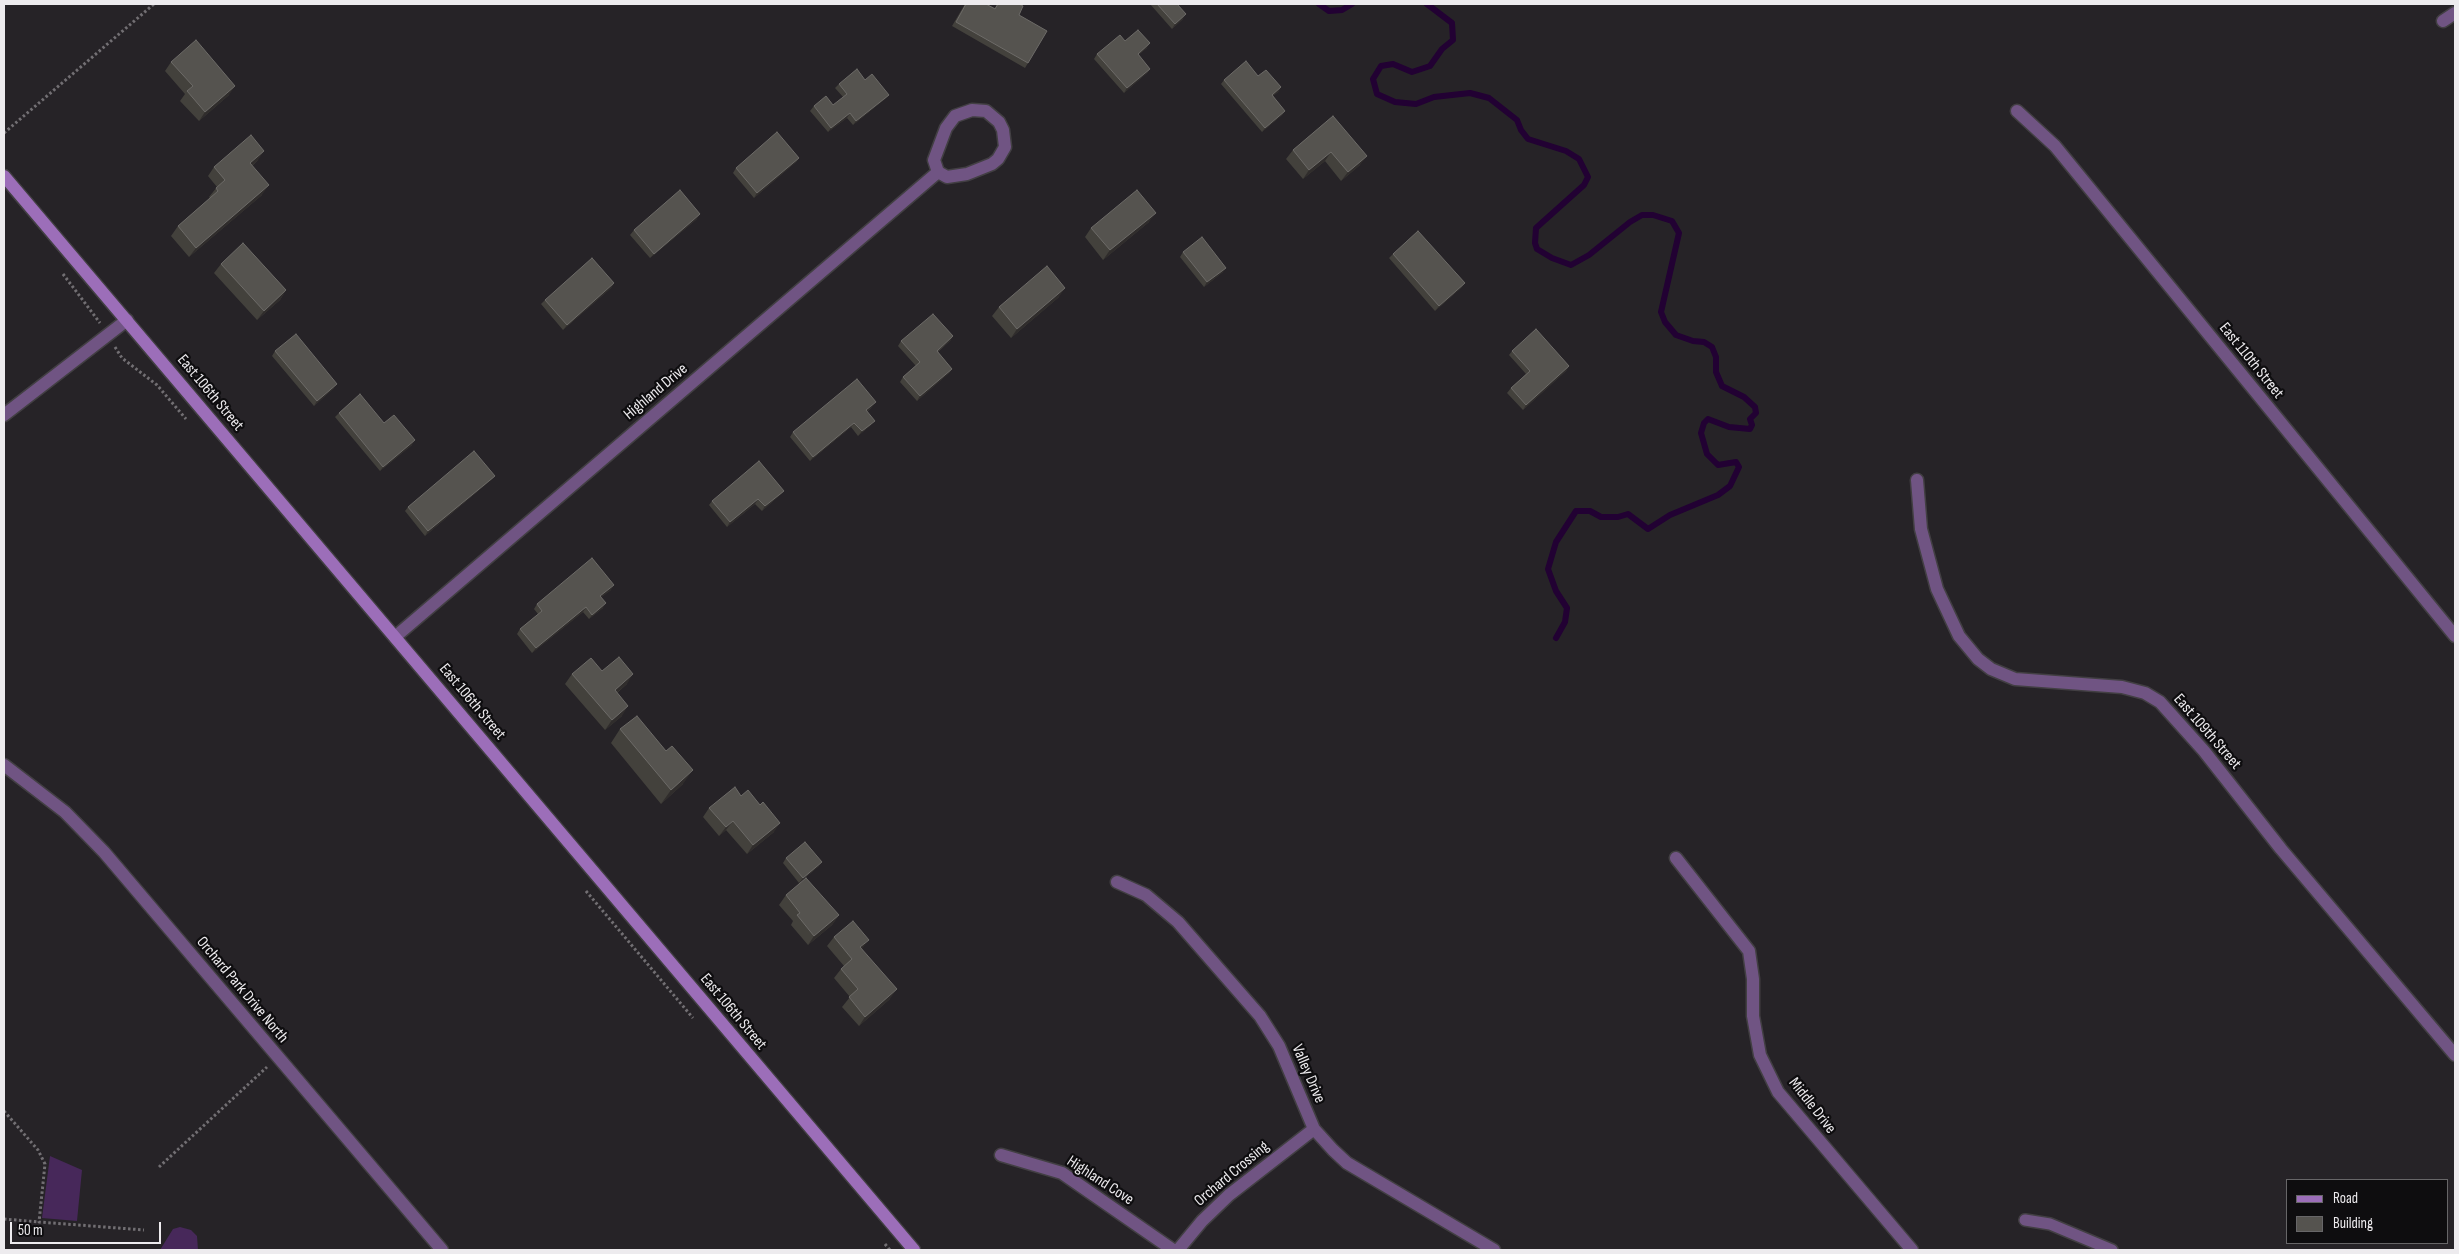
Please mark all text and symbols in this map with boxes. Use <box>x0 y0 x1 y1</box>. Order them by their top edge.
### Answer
street label: East 110th Street <box>2215 319 2287 403</box>
street label: East 106th Street <box>173 351 247 435</box>
street label: Highland Drive <box>620 360 692 424</box>
street label: East 106th Street <box>435 660 509 744</box>
street label: East 109th Street <box>2169 690 2245 774</box>
street label: Orchard Park Drive North <box>192 933 292 1047</box>
street label: East 106th Street <box>696 970 770 1054</box>
street label: Valley Drive <box>1287 1042 1329 1106</box>
street label: Middle Drive <box>1784 1074 1840 1138</box>
street label: Orchard Crossing <box>1191 1137 1273 1211</box>
street label: Highland Cove <box>1063 1152 1137 1210</box>
legend <box>2286 1179 2449 1244</box>
text: Road <box>2333 1189 2358 1208</box>
scale bar <box>12 1212 164 1244</box>
text: Building <box>2333 1214 2373 1233</box>
text: 50 m <box>18 1221 43 1240</box>

